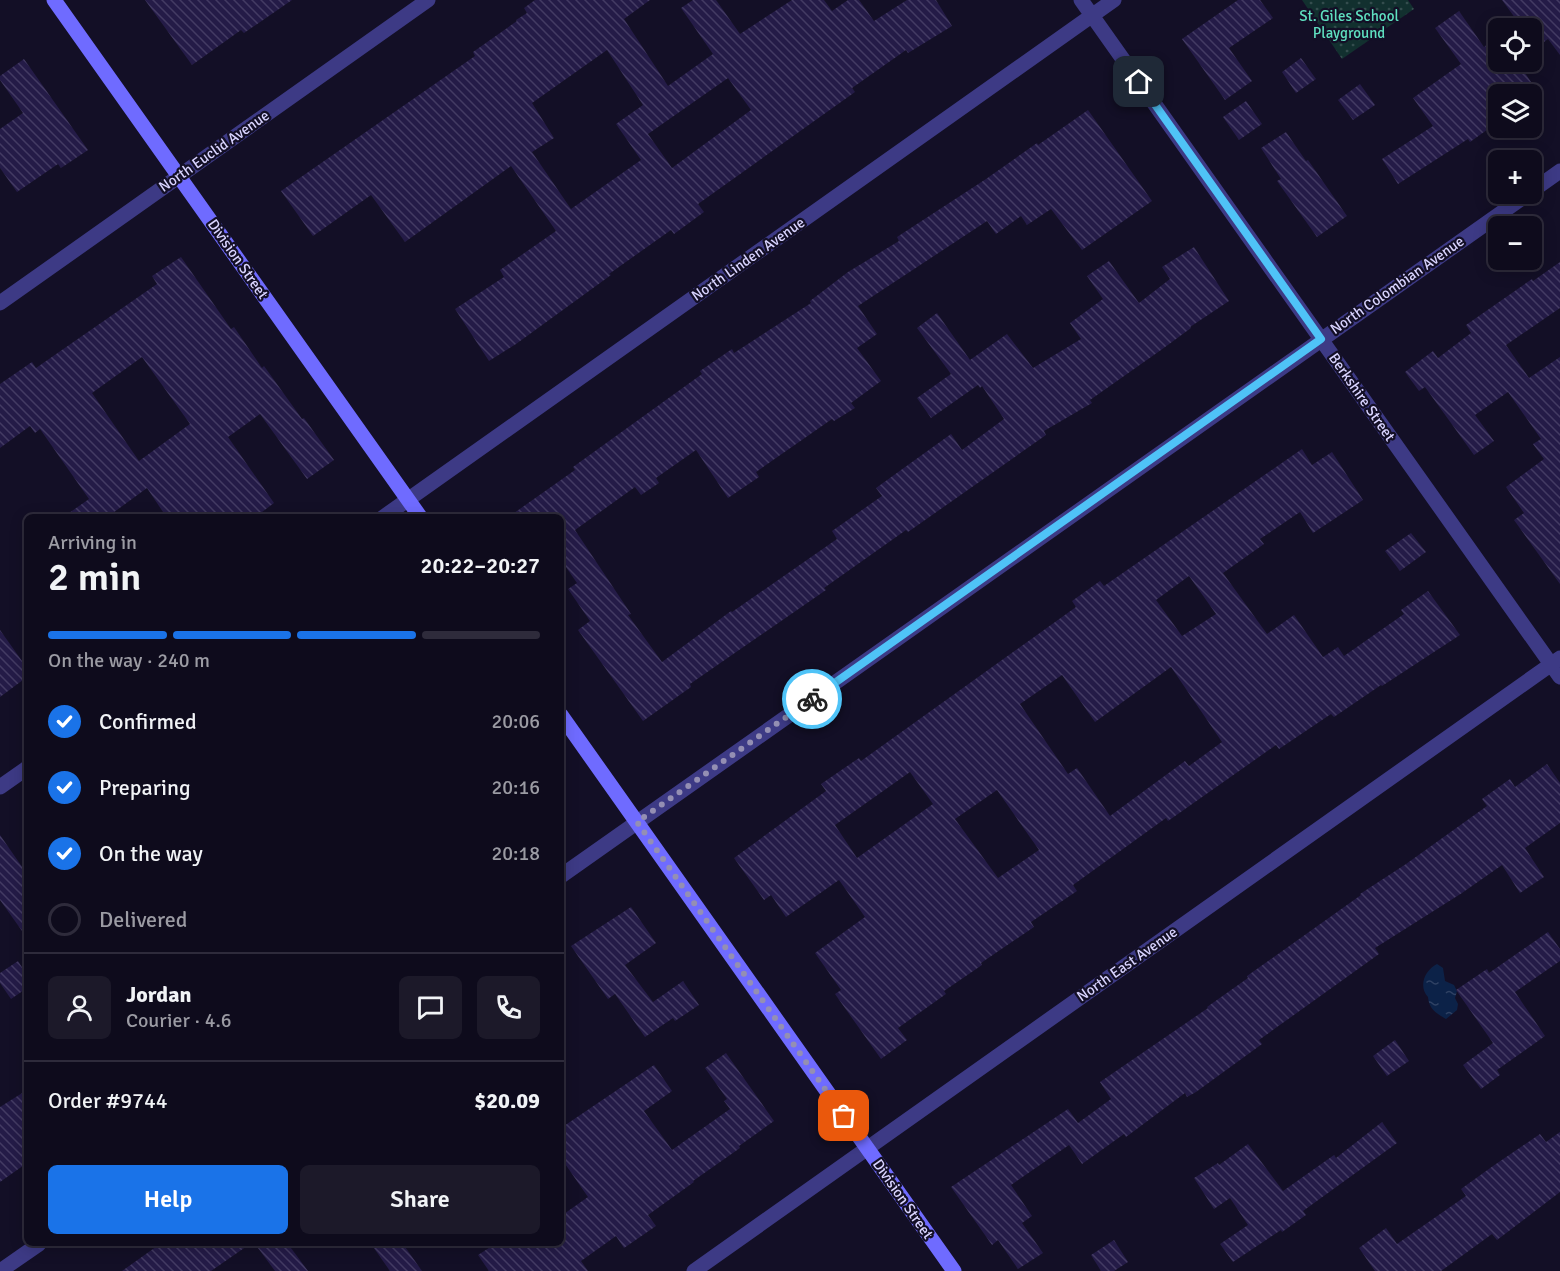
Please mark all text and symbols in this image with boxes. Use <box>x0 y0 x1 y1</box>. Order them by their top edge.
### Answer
park label: St. Giles School Playground <box>1299 7 1399 42</box>
map controls <box>1488 18 1542 270</box>
button: locate <box>1488 18 1542 72</box>
pin <box>1113 56 1164 107</box>
icon: home <box>1122 65 1155 98</box>
button: layers <box>1488 84 1542 138</box>
street label: North Euclid Avenue <box>155 106 273 196</box>
button: + <box>1488 150 1542 204</box>
street label: North Linden Avenue <box>688 213 808 305</box>
street label: Division Street <box>204 216 272 302</box>
button: − <box>1488 216 1542 270</box>
street label: North Colombian Avenue <box>1327 232 1467 338</box>
street label: Berkshire Street <box>1325 349 1399 445</box>
text: Arriving in <box>48 530 137 555</box>
text: 20:22–20:27 <box>421 552 540 579</box>
text: 2 min <box>48 553 141 601</box>
text: On the way · 240 m <box>48 648 210 673</box>
courier <box>782 669 842 729</box>
icon: bike <box>796 683 829 716</box>
icon: check <box>48 705 81 738</box>
text: Confirmed <box>99 708 197 735</box>
text: 20:06 <box>491 709 540 734</box>
icon: check <box>48 771 81 804</box>
text: Preparing <box>99 774 191 801</box>
text: 20:16 <box>491 775 540 800</box>
icon: check <box>48 837 81 870</box>
text: On the way <box>99 840 203 867</box>
text: 20:18 <box>491 841 540 866</box>
text: Delivered <box>99 906 187 933</box>
street label: North East Avenue <box>1073 923 1181 1005</box>
button: person <box>48 976 111 1039</box>
button: chat <box>399 976 462 1039</box>
button: phone <box>477 976 540 1039</box>
text: Jordan <box>126 981 192 1008</box>
text: Courier · 4.6 <box>126 1008 232 1033</box>
text: Order #9744 <box>48 1087 168 1114</box>
text: $20.09 <box>474 1087 540 1114</box>
pin <box>818 1090 869 1141</box>
icon: bag <box>827 1099 860 1132</box>
street label: Division Street <box>869 1156 937 1242</box>
button: Help <box>48 1165 288 1234</box>
button: Share <box>300 1165 540 1234</box>

